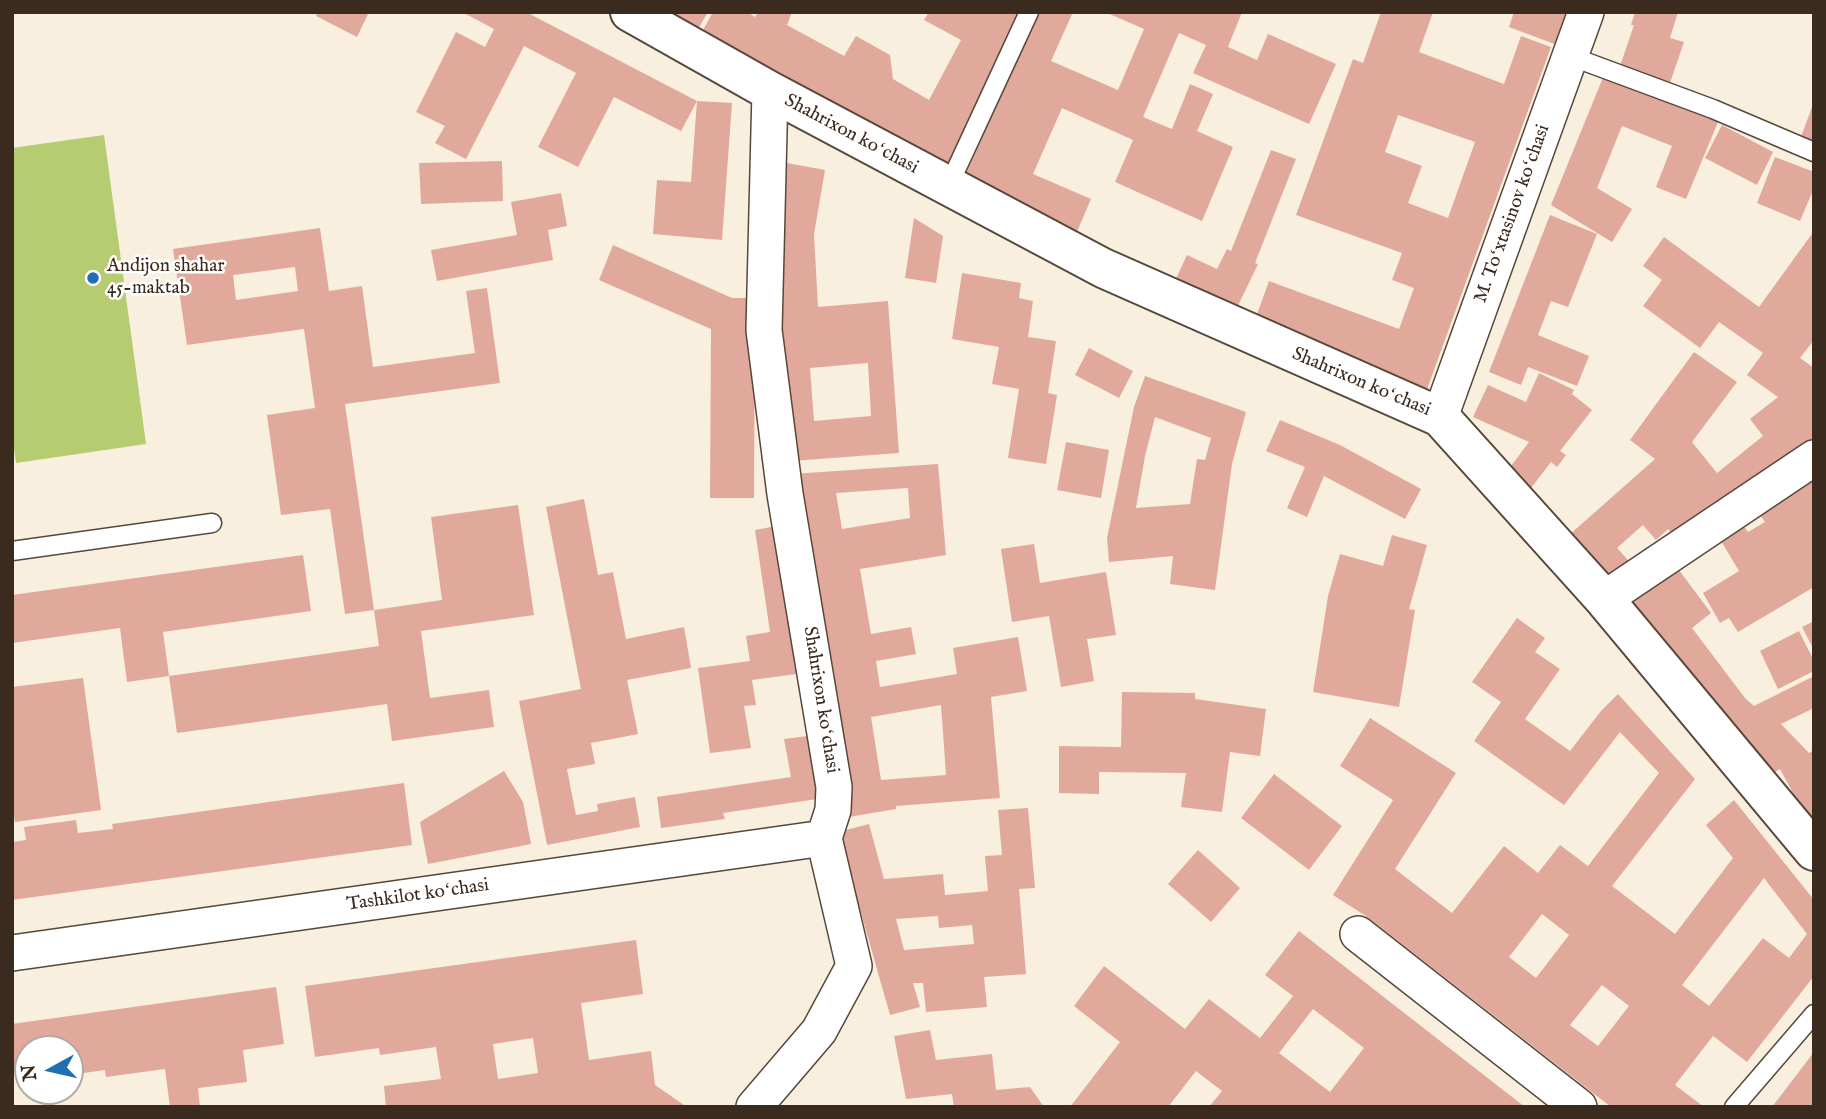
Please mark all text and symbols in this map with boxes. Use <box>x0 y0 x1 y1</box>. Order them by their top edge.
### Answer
street label: Shahrixon koʻchasi <box>780 90 922 180</box>
street label: M. Toʻxtasinov koʻchasi <box>1470 122 1556 306</box>
place label: Andijon shahar 45-maktab <box>107 256 224 300</box>
marker: Andijon shahar 45-maktab <box>85 270 101 286</box>
street label: Shahrixon koʻchasi <box>1288 343 1434 423</box>
street label: Shahrixon koʻchasi <box>797 625 843 775</box>
street label: Tashkilot koʻchasi <box>345 875 491 917</box>
north arrow <box>14 1035 84 1105</box>
text: N <box>17 1063 43 1082</box>

